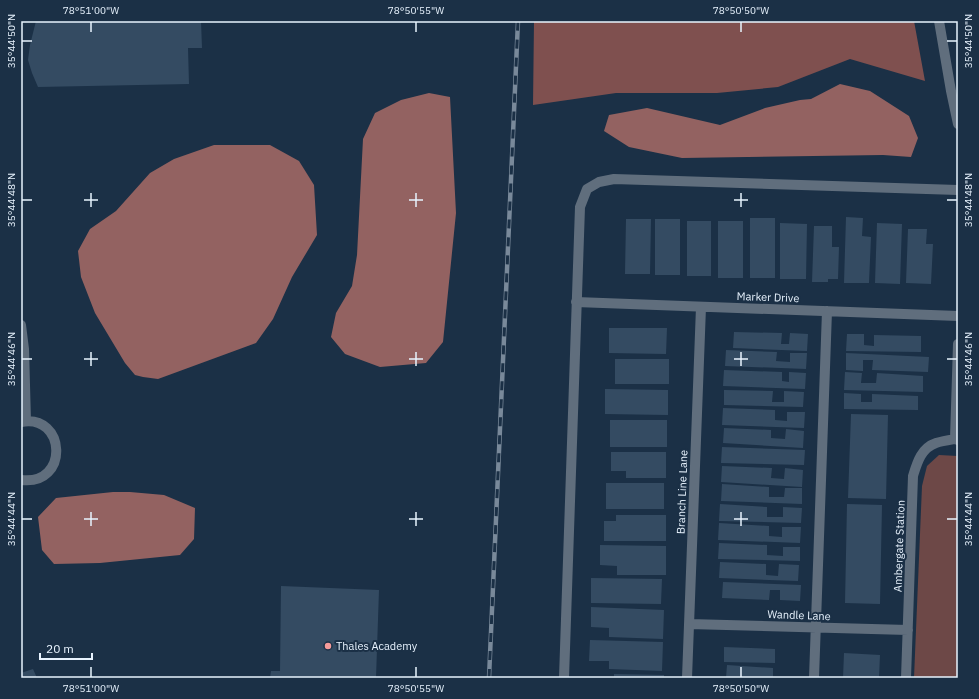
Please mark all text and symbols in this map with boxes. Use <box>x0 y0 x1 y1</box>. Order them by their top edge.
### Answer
text: 78°51'00"W <box>63 4 119 17</box>
text: 78°50'55"W <box>388 4 444 17</box>
text: 78°50'50"W <box>713 4 769 17</box>
text: 35°44'50"N <box>5 14 18 68</box>
text: 35°44'50"N <box>962 14 975 68</box>
text: 35°44'48"N <box>5 173 18 227</box>
text: 35°44'48"N <box>962 173 975 227</box>
street label: Marker Drive <box>736 289 800 305</box>
text: 35°44'46"N <box>5 332 18 386</box>
text: 35°44'46"N <box>962 332 975 386</box>
street label: Branch Line Lane <box>674 450 690 534</box>
text: 35°44'44"N <box>5 492 18 546</box>
text: 35°44'44"N <box>962 492 975 546</box>
street label: Ambergate Station <box>890 500 908 592</box>
street label: Wandle Lane <box>767 607 831 623</box>
scale bar <box>40 635 92 661</box>
place label: Thales Academy <box>336 639 418 653</box>
text: 20 m <box>46 641 74 656</box>
marker: Thales Academy <box>323 641 333 651</box>
text: 78°51'00"W <box>63 682 119 695</box>
text: 78°50'55"W <box>388 682 444 695</box>
text: 78°50'50"W <box>713 682 769 695</box>

